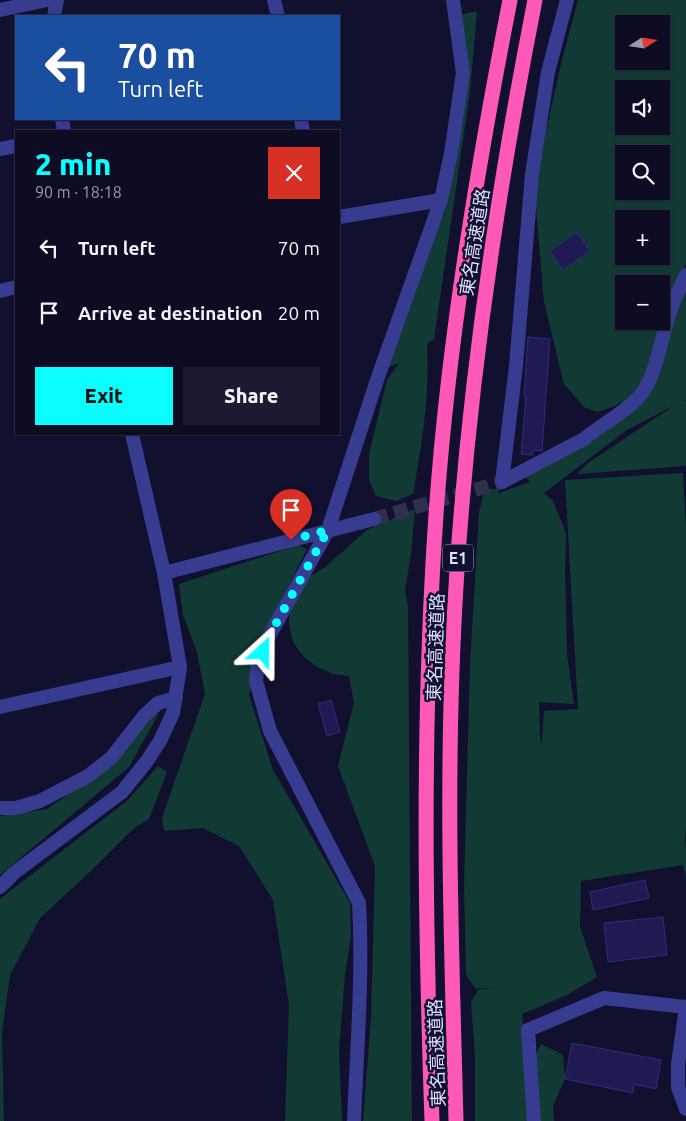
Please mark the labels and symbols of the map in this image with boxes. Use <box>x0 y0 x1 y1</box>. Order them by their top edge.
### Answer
north arrow <box>615 15 670 70</box>
street label: 東名高速道路 <box>456 187 492 297</box>
pin <box>270 489 312 540</box>
road number: E1 <box>443 544 473 572</box>
street label: 東名高速道路 <box>423 593 447 701</box>
position arrow <box>236 625 288 677</box>
street label: 東名高速道路 <box>424 999 448 1107</box>

